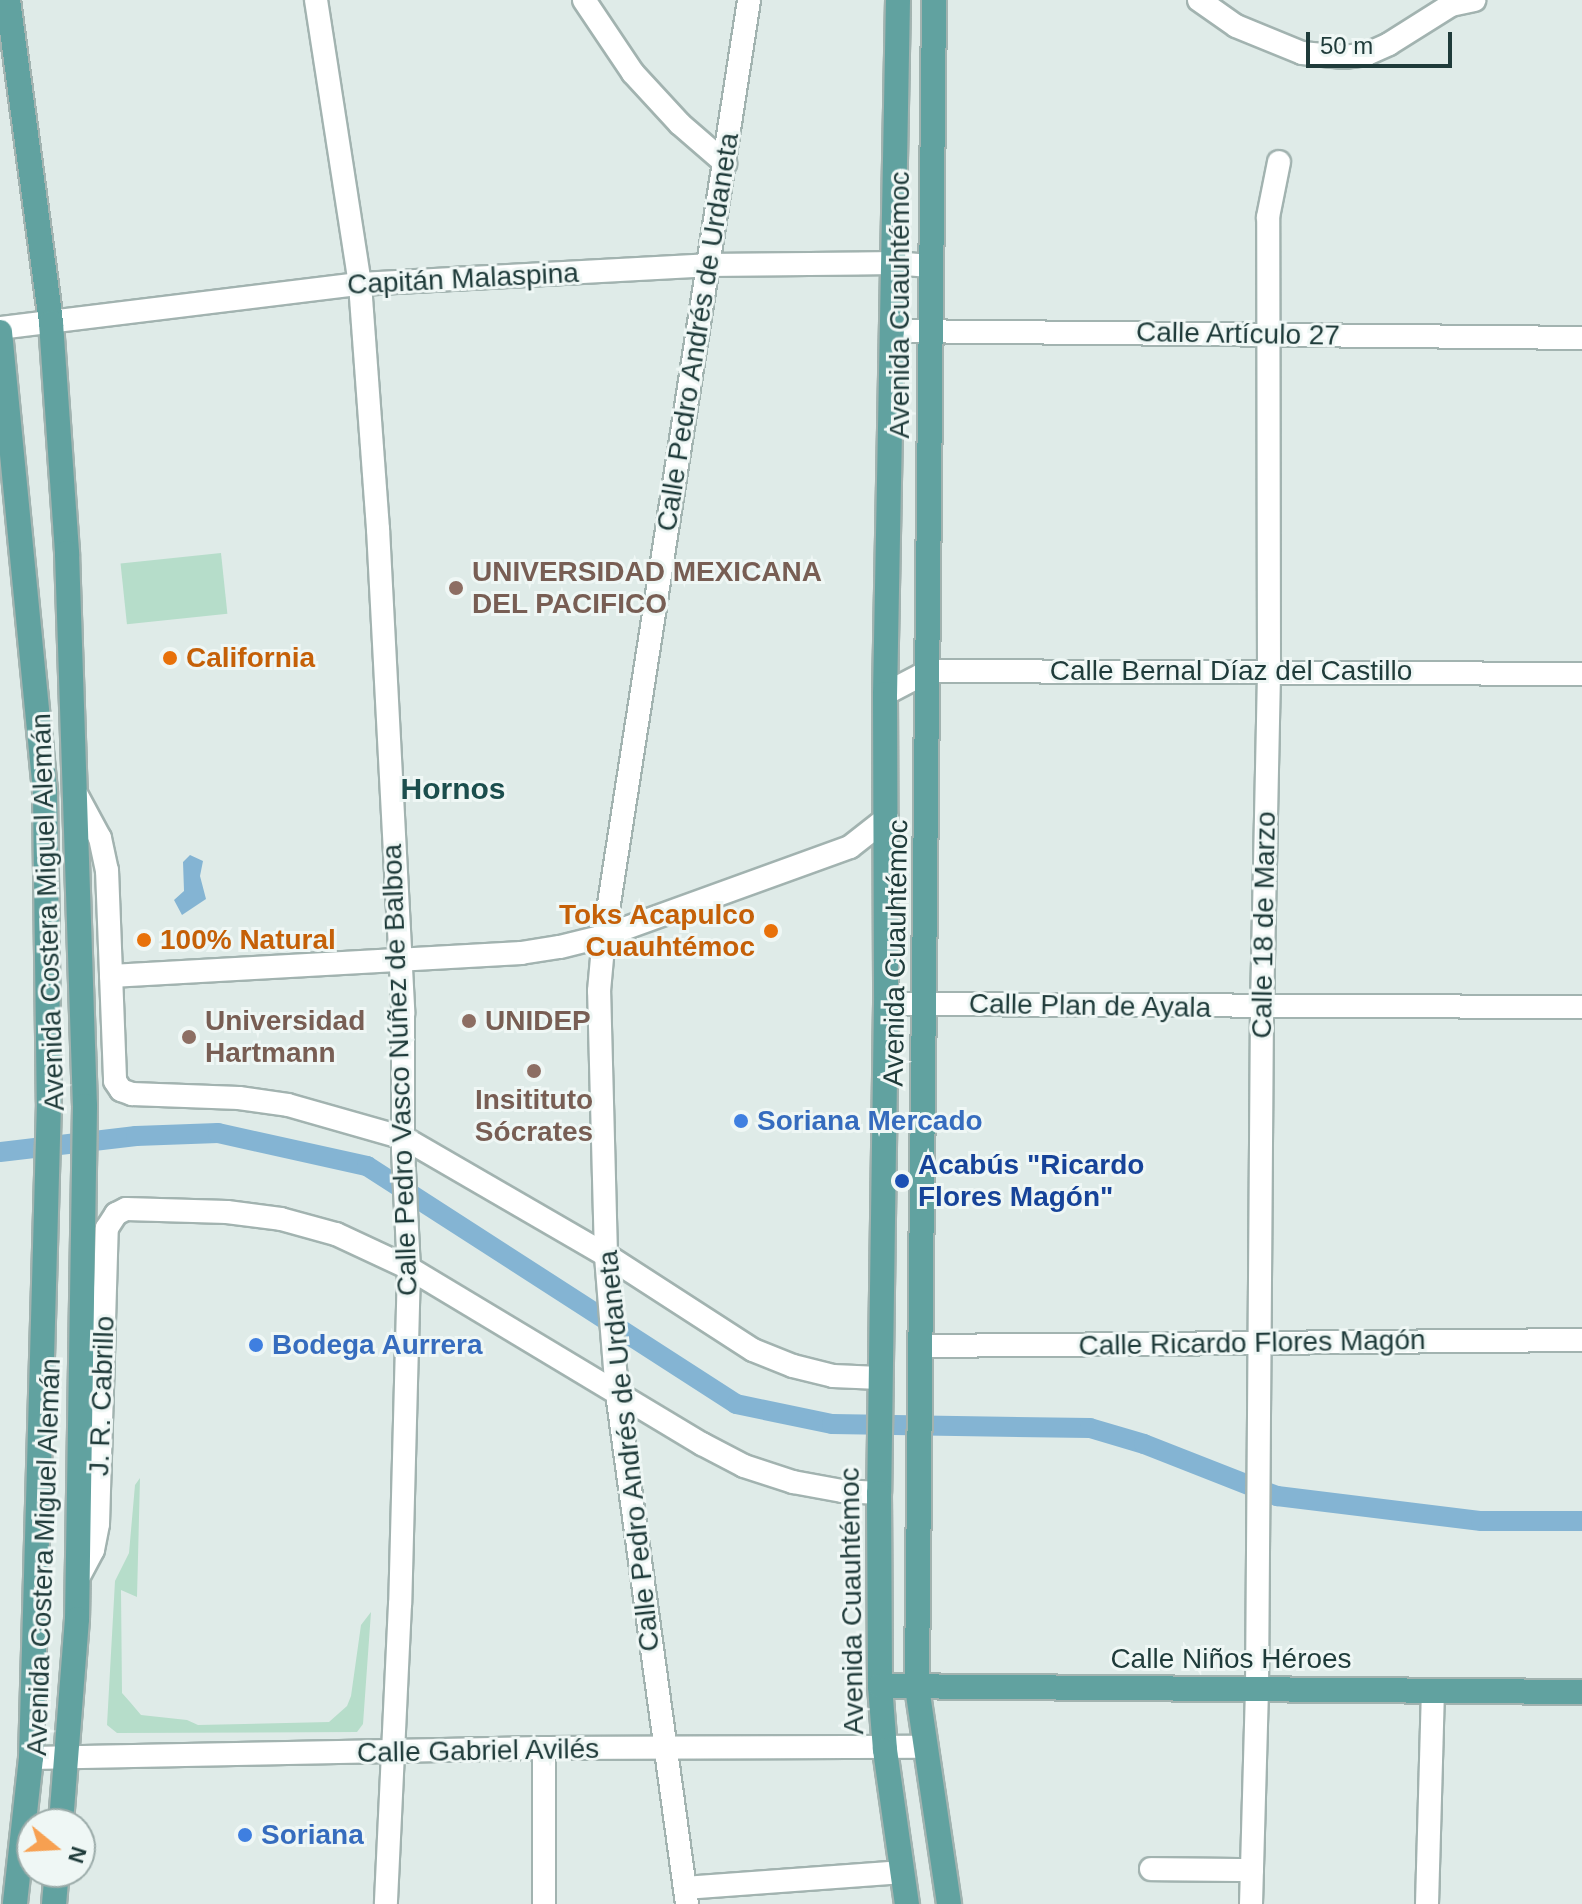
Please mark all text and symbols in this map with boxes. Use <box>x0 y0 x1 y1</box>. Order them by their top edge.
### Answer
scale bar <box>1310 16 1456 66</box>
text: 50 m <box>1320 32 1373 59</box>
street label: Calle Pedro Andrés de Urdaneta <box>650 130 746 534</box>
street label: Avenida Cuauhtémoc <box>883 171 917 439</box>
street label: Capitán Malaspina <box>346 256 580 302</box>
street label: Calle Artículo 27 <box>1135 315 1341 353</box>
place label: UNIVERSIDAD MEXICANA DEL PACIFICO <box>472 555 822 621</box>
marker: UNIVERSIDAD MEXICANA DEL PACIFICO <box>447 579 465 597</box>
place label: California <box>186 641 315 675</box>
marker: California <box>161 649 179 667</box>
street label: Calle Bernal Díaz del Castillo <box>1050 654 1412 688</box>
street label: Avenida Costera Miguel Alemán <box>24 712 72 1112</box>
district label: Hornos <box>400 771 506 807</box>
street label: Calle 18 de Marzo <box>1245 811 1283 1039</box>
street label: Avenida Cuauhtémoc <box>877 819 915 1087</box>
street label: Calle Pedro Vasco Núñez de Balboa <box>375 843 425 1297</box>
place label: Toks Acapulco Cuauhtémoc <box>558 898 755 964</box>
marker: Toks Acapulco Cuauhtémoc <box>762 922 780 940</box>
place label: 100% Natural <box>160 923 336 957</box>
marker: 100% Natural <box>135 931 153 949</box>
street label: Calle Plan de Ayala <box>968 987 1212 1025</box>
place label: Universidad Hartmann <box>205 1004 365 1070</box>
place label: UNIDEP <box>485 1004 591 1038</box>
marker: UNIDEP <box>460 1012 478 1030</box>
marker: Universidad Hartmann <box>180 1028 198 1046</box>
marker: Insitituto Sócrates <box>525 1062 543 1080</box>
place label: Insitituto Sócrates <box>475 1083 593 1149</box>
place label: Soriana Mercado <box>757 1104 983 1138</box>
marker: Soriana Mercado <box>732 1112 750 1130</box>
place label: Acabús "Ricardo Flores Magón" <box>918 1148 1144 1214</box>
marker: Acabús "Ricardo Flores Magón" <box>893 1172 911 1190</box>
street label: Calle Pedro Andrés de Urdaneta <box>591 1248 667 1654</box>
street label: J. R. Cabrillo <box>82 1315 122 1477</box>
street label: Calle Ricardo Flores Magón <box>1078 1323 1426 1363</box>
place label: Bodega Aurrera <box>272 1328 484 1362</box>
marker: Bodega Aurrera <box>247 1336 265 1354</box>
street label: Avenida Costera Miguel Alemán <box>20 1357 68 1757</box>
street label: Avenida Cuauhtémoc <box>833 1467 871 1735</box>
street label: Calle Niños Héroes <box>1110 1642 1352 1676</box>
street label: Calle Gabriel Avilés <box>356 1732 600 1770</box>
north arrow <box>16 1808 96 1888</box>
place label: Soriana <box>261 1818 364 1852</box>
marker: Soriana <box>236 1826 254 1844</box>
text: N <box>63 1844 92 1866</box>

